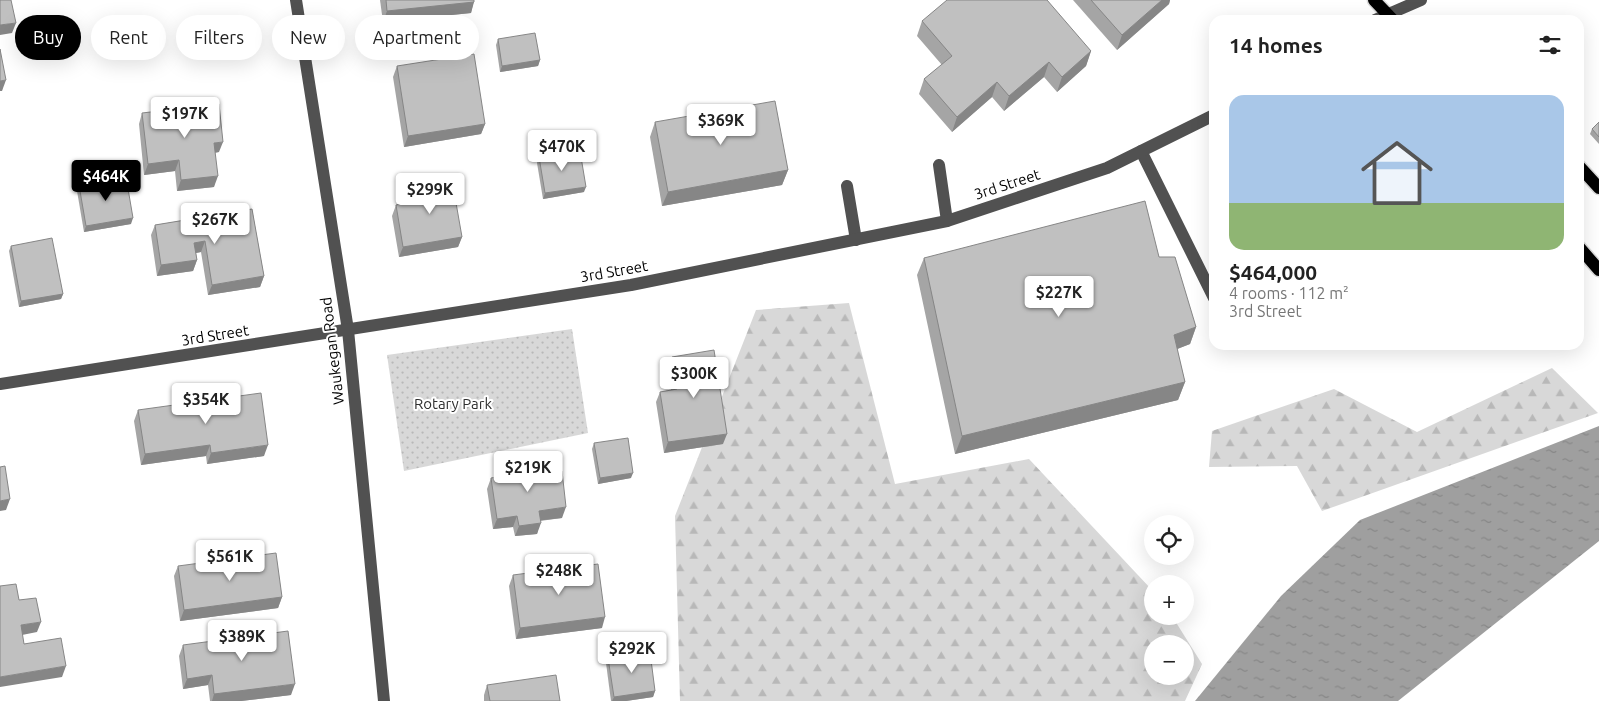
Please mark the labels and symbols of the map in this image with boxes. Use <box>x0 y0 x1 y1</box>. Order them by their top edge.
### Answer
pin: $197K <box>150 96 220 139</box>
pin: $369K <box>686 104 756 146</box>
pin: $470K <box>527 130 597 172</box>
pin: $464K <box>71 160 141 202</box>
street label: 3rd Street <box>972 165 1042 203</box>
pin: $299K <box>395 172 465 215</box>
pin: $267K <box>180 202 250 245</box>
street label: 3rd Street <box>579 257 649 285</box>
pin: $227K <box>1024 276 1094 318</box>
street label: Waukegan Road <box>317 296 347 406</box>
street label: 3rd Street <box>180 321 250 349</box>
pin: $300K <box>659 356 729 399</box>
pin: $354K <box>171 382 241 425</box>
park label: Rotary Park <box>414 395 492 412</box>
pin: $219K <box>493 450 563 493</box>
pin: $561K <box>195 540 265 582</box>
pin: $248K <box>524 554 594 596</box>
pin: $389K <box>207 620 277 662</box>
pin: $292K <box>597 632 667 674</box>

